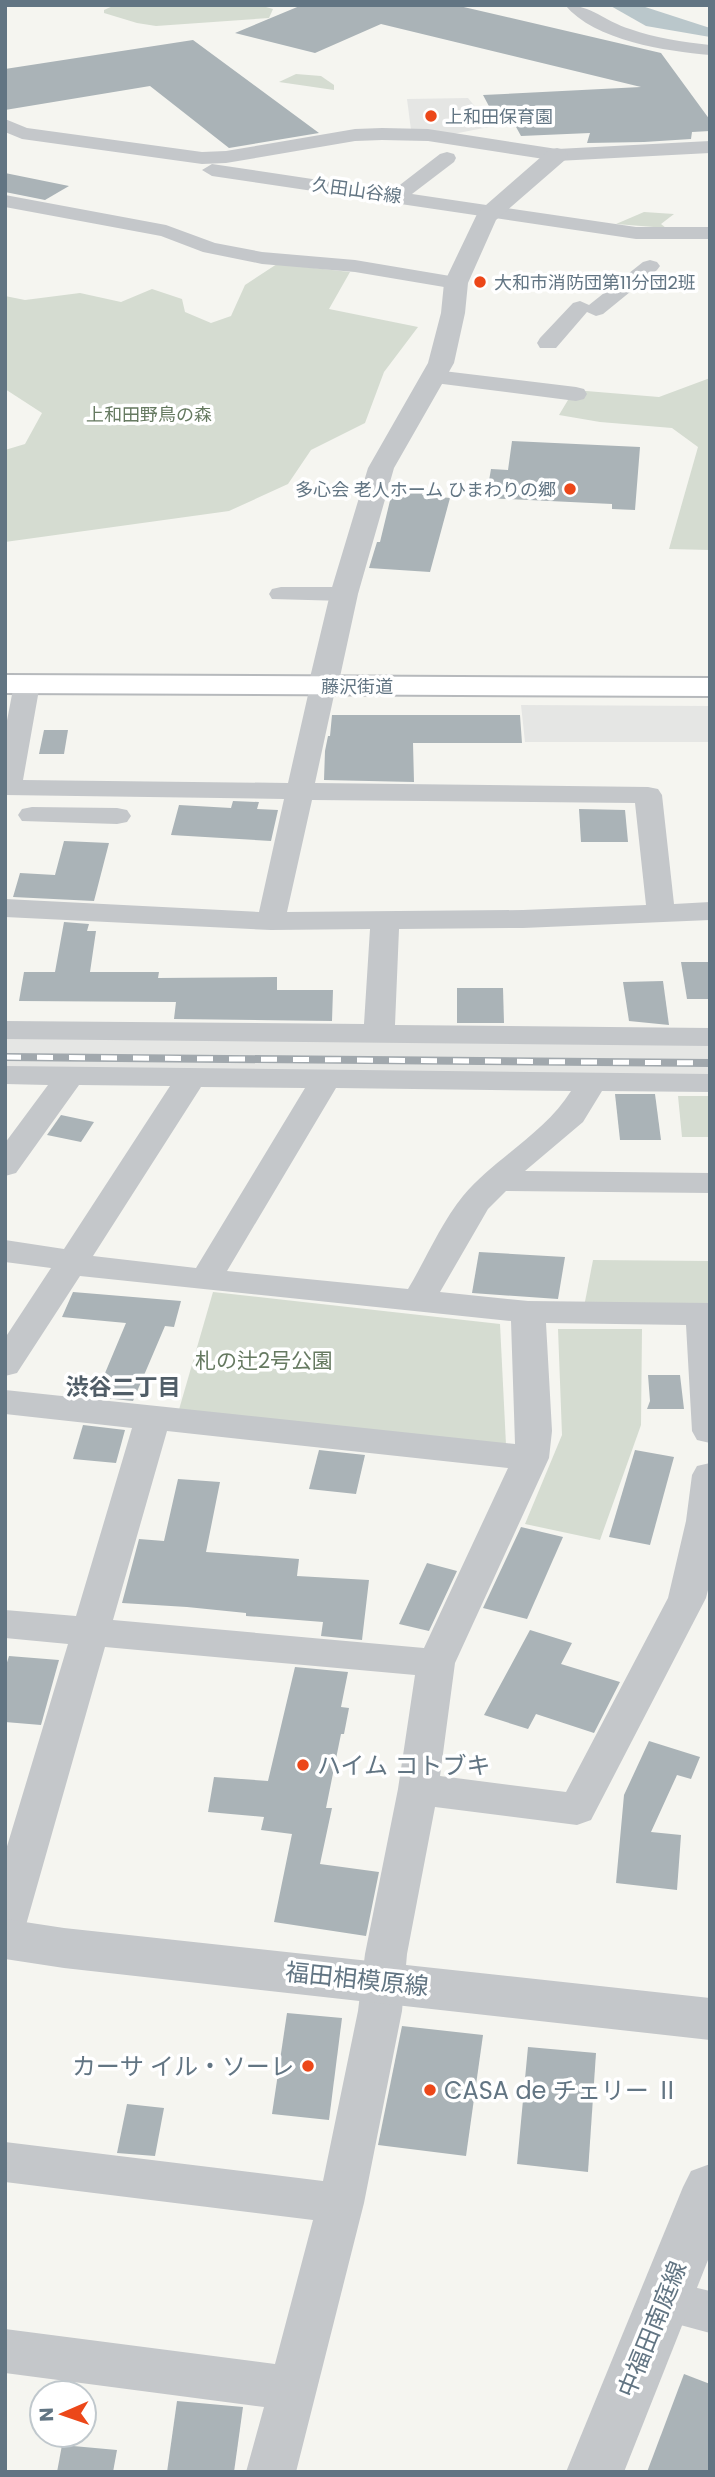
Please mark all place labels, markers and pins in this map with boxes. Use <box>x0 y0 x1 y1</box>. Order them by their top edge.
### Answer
place label: 上和田保育園 <box>445 104 553 129</box>
marker: 上和田保育園 <box>423 108 439 124</box>
place label: 大和市消防団第11分団2班 <box>494 270 696 295</box>
marker: 大和市消防団第11分団2班 <box>472 274 488 290</box>
place label: 多心会 老人ホーム ひまわりの郷 <box>295 477 556 502</box>
marker: 多心会 老人ホーム ひまわりの郷 <box>562 481 578 497</box>
place label: ハイム コトブキ <box>317 1749 490 1782</box>
marker: ハイム コトブキ <box>295 1757 311 1773</box>
place label: カーサ イル・ソーレ <box>72 2050 294 2083</box>
marker: カーサ イル・ソーレ <box>300 2058 316 2074</box>
place label: CASA de チェリー Ⅱ <box>444 2074 679 2107</box>
marker: CASA de チェリー Ⅱ <box>422 2082 438 2098</box>

